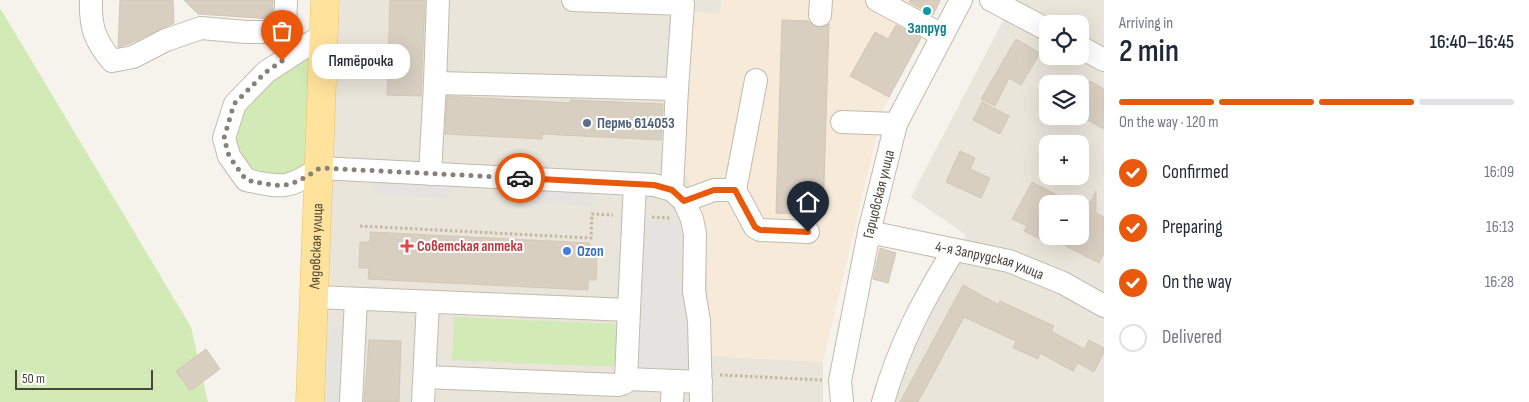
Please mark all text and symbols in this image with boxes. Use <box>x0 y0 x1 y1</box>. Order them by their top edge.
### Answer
marker: Запруд <box>921 5 933 17</box>
pin <box>261 10 303 61</box>
text: Arriving in <box>1119 14 1173 33</box>
map controls <box>1039 15 1089 245</box>
button: locate <box>1039 15 1089 65</box>
icon: bag <box>268 17 296 45</box>
place label: Запруд <box>908 19 946 38</box>
text: 16:40–16:45 <box>1430 31 1514 54</box>
text: 2 min <box>1119 32 1179 71</box>
callout: Пятёрочка <box>312 44 410 78</box>
text: Пятёрочка <box>328 52 394 71</box>
button: layers <box>1039 75 1089 125</box>
text: On the way · 120 m <box>1119 113 1218 132</box>
place label: Пермь 614053 <box>597 114 675 133</box>
marker: Пермь 614053 <box>581 117 593 129</box>
button: + <box>1039 135 1089 185</box>
street label: Гарцовская улица <box>859 148 899 240</box>
courier <box>495 153 545 203</box>
icon: check <box>1119 159 1147 187</box>
text: Confirmed <box>1162 161 1229 184</box>
text: 16:09 <box>1484 163 1514 182</box>
icon: car <box>506 164 534 192</box>
pin <box>787 181 829 232</box>
icon: home <box>794 188 822 216</box>
button: − <box>1039 195 1089 245</box>
street label: Лядовская улица <box>305 203 327 290</box>
icon: check <box>1119 214 1147 242</box>
text: Preparing <box>1162 216 1223 239</box>
text: 16:13 <box>1486 218 1514 237</box>
place label: Советская аптека <box>417 237 523 256</box>
street label: 4-я Запрудская улица <box>934 237 1047 284</box>
marker: Советская аптека <box>401 240 413 252</box>
place label: Ozon <box>577 242 604 261</box>
marker: Ozon <box>561 245 573 257</box>
icon: check <box>1119 269 1147 297</box>
text: On the way <box>1162 271 1232 294</box>
text: 16:28 <box>1485 273 1514 292</box>
text: Delivered <box>1162 326 1222 349</box>
scale bar <box>15 367 152 390</box>
text: 50 m <box>22 370 45 387</box>

